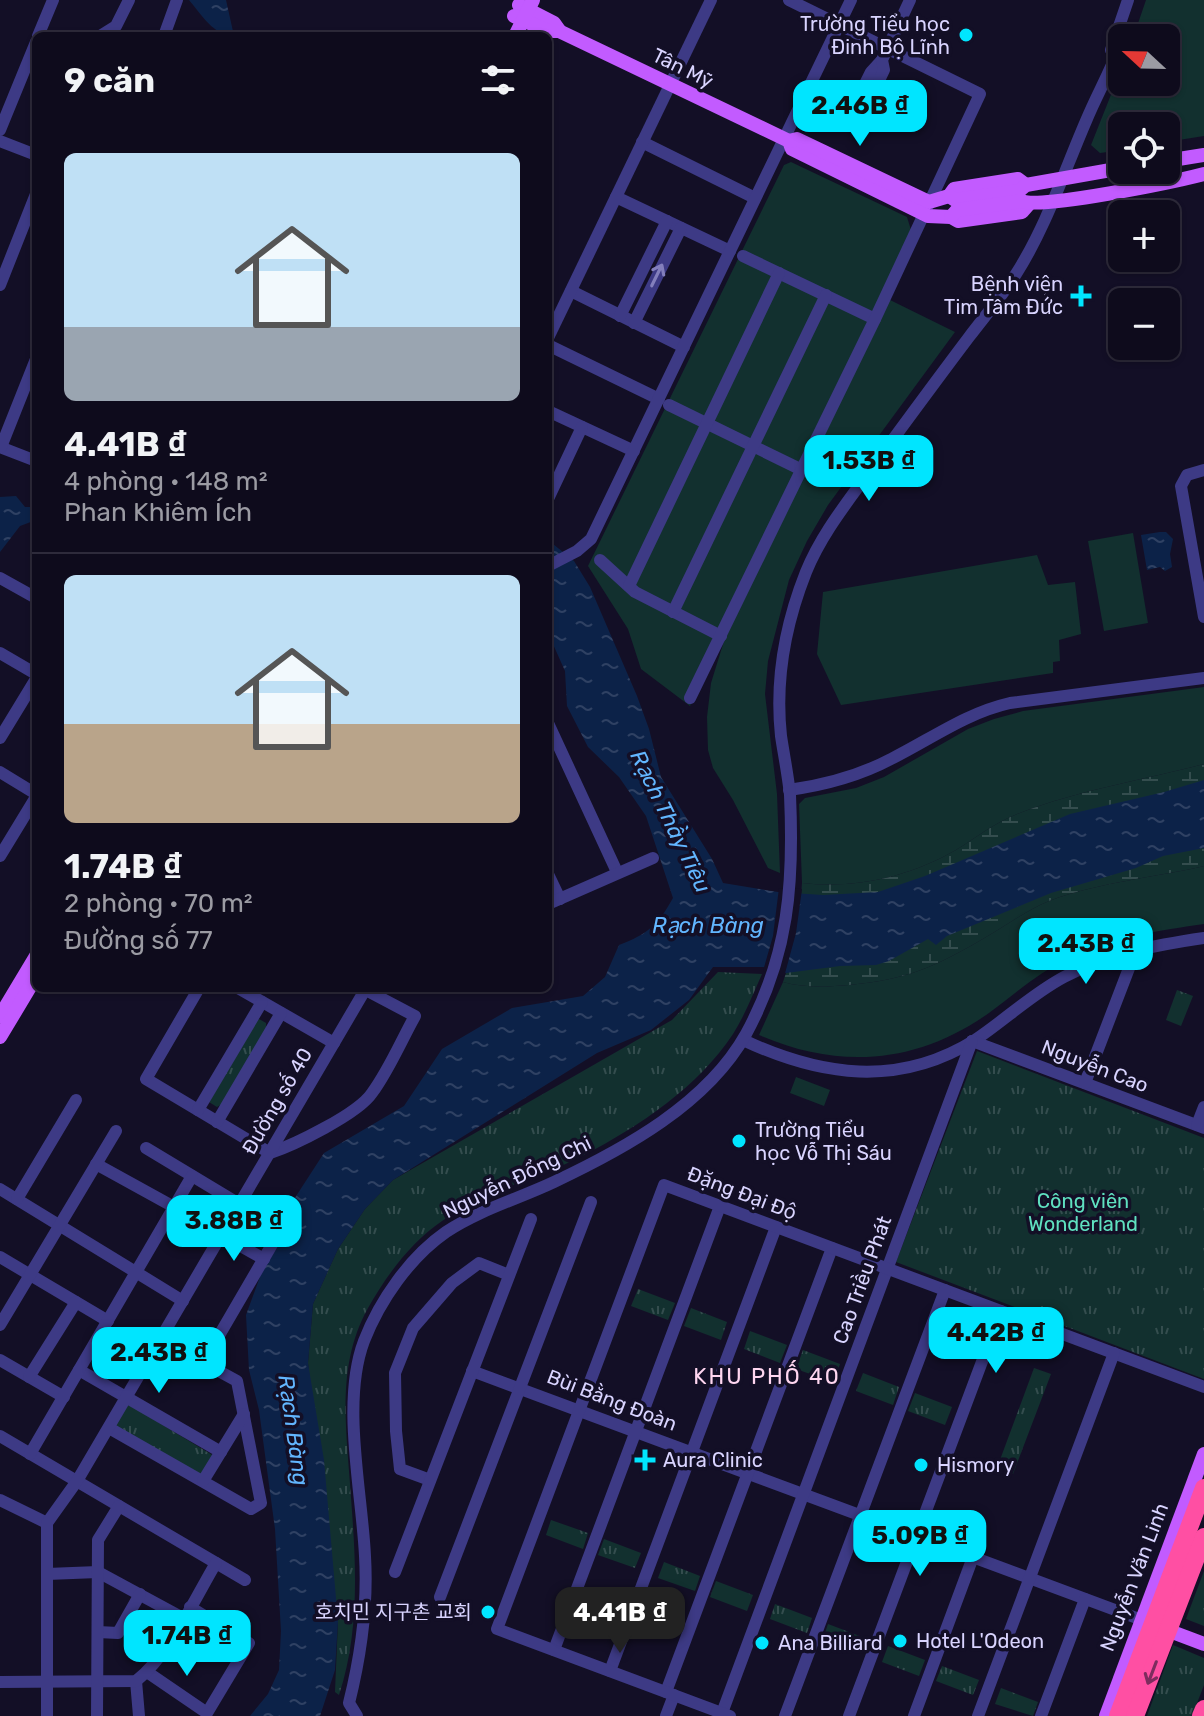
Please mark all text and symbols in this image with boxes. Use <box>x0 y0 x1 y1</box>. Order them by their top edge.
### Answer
place label: Trường Tiểu học Đinh Bộ Lĩnh <box>800 12 950 59</box>
north arrow <box>1108 24 1180 96</box>
map controls <box>1108 24 1180 360</box>
marker: Trường Tiểu học Đinh Bộ Lĩnh <box>957 26 975 44</box>
street label: Tân Mỹ <box>649 43 717 93</box>
icon: filters <box>476 58 520 102</box>
text: 9 căn <box>64 60 155 101</box>
pin: 2.46B ₫ <box>786 80 934 148</box>
text: 2.46B ₫ <box>811 90 909 121</box>
button: locate <box>1108 112 1180 184</box>
button: + <box>1108 200 1180 272</box>
icon: home <box>220 205 364 349</box>
one-way arrow <box>650 264 666 288</box>
place label: Bệnh viện Tim Tâm Đức <box>944 272 1063 319</box>
marker: Bệnh viện Tim Tâm Đức <box>1070 285 1092 307</box>
button: − <box>1108 288 1180 360</box>
text: 4.41B ₫ <box>64 424 187 465</box>
pin: 1.53B ₫ <box>795 435 943 503</box>
text: 1.53B ₫ <box>822 445 916 476</box>
text: 4 phòng · 148 m² <box>64 466 268 497</box>
text: Phan Khiêm Ích <box>64 497 252 528</box>
icon: home <box>220 627 364 771</box>
water label: Rạch Thầy Tiêu <box>624 745 717 897</box>
text: 1.74B ₫ <box>64 846 182 887</box>
text: 2 phòng · 70 m² <box>64 888 253 919</box>
water label: Rạch Bàng <box>652 912 764 939</box>
pin: 2.43B ₫ <box>1012 918 1160 986</box>
text: Đường số 77 <box>64 925 213 956</box>
text: 2.43B ₫ <box>1037 928 1135 959</box>
street label: Nguyễn Cao <box>1038 1035 1152 1097</box>
street label: Đường số 40 <box>237 1043 317 1158</box>
place label: Trường Tiểu học Vỗ Thị Sáu <box>755 1118 892 1165</box>
street label: Nguyễn Đổng Chi <box>439 1131 595 1223</box>
marker: Trường Tiểu học Vỗ Thị Sáu <box>730 1132 748 1150</box>
street label: Đặng Đại Độ <box>684 1161 800 1225</box>
park label: Công viên Wonderland <box>1028 1189 1138 1236</box>
pin: 3.88B ₫ <box>160 1195 308 1263</box>
text: 3.88B ₫ <box>185 1205 283 1236</box>
street label: Cao Triều Phát <box>827 1212 896 1347</box>
pin: 4.42B ₫ <box>922 1307 1070 1375</box>
text: 4.42B ₫ <box>947 1317 1045 1348</box>
pin: 2.43B ₫ <box>85 1327 233 1395</box>
text: 2.43B ₫ <box>110 1337 208 1368</box>
district label: KHU PHỐ 40 <box>693 1360 841 1390</box>
street label: Bùi Bằng Đoàn <box>544 1364 680 1436</box>
water label: Rạch Bàng <box>272 1373 315 1487</box>
place label: Aura Clinic <box>663 1448 763 1472</box>
marker: Aura Clinic <box>634 1449 656 1471</box>
place label: Hismory <box>937 1453 1014 1477</box>
marker: Hismory <box>912 1456 930 1474</box>
street label: Nguyễn Văn Linh <box>1095 1500 1173 1654</box>
pin: 5.09B ₫ <box>846 1510 994 1578</box>
text: 5.09B ₫ <box>871 1520 969 1551</box>
pin: 4.41B ₫ <box>546 1587 694 1655</box>
text: 4.41B ₫ <box>573 1597 667 1628</box>
place label: 호치민 지구촌 교회 <box>315 1600 472 1624</box>
marker: 호치민 지구촌 교회 <box>479 1603 497 1621</box>
pin: 1.74B ₫ <box>113 1610 261 1678</box>
text: 1.74B ₫ <box>142 1620 232 1651</box>
place label: Hotel L'Odeon <box>916 1629 1044 1653</box>
place label: Ana Billiard <box>778 1631 883 1655</box>
marker: Hotel L'Odeon <box>891 1632 909 1650</box>
marker: Ana Billiard <box>753 1634 771 1652</box>
one-way arrow <box>1143 1660 1158 1685</box>

